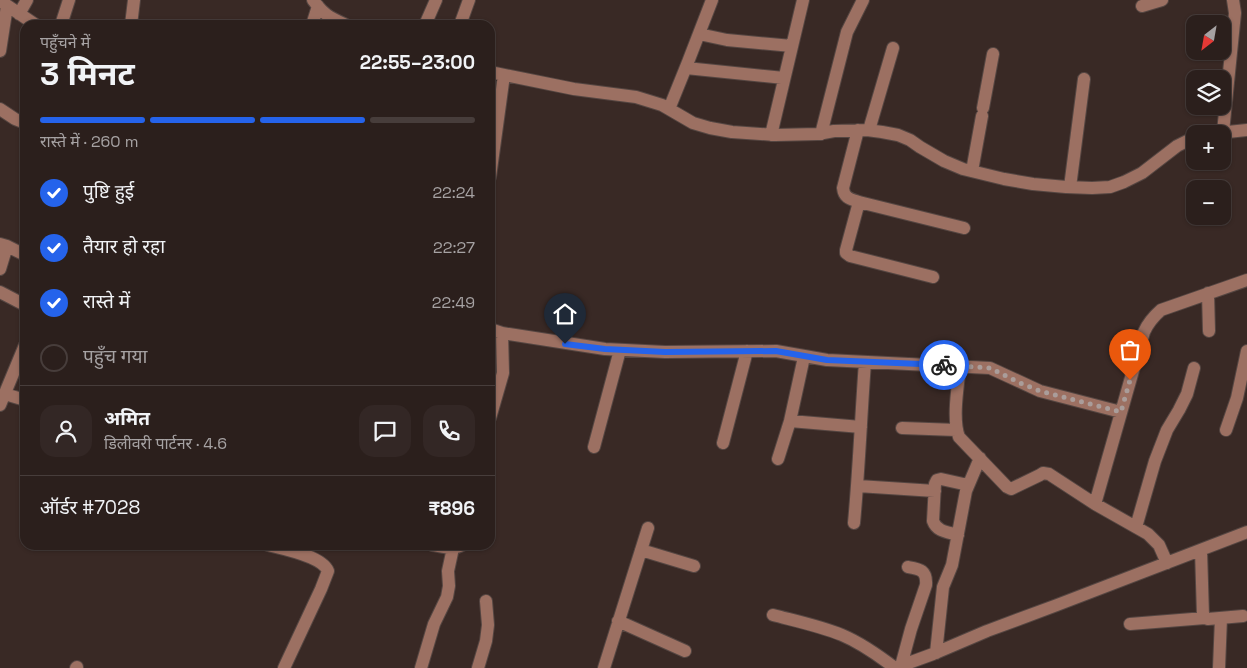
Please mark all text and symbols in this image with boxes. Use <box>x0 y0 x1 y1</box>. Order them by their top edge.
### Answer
north arrow <box>1186 15 1231 60</box>
map controls <box>1186 15 1231 225</box>
text: पहुँचने में <box>40 32 90 53</box>
text: 22:55–23:00 <box>360 50 475 75</box>
text: 3 मिनट <box>40 54 135 94</box>
button: layers <box>1186 70 1231 115</box>
button: + <box>1186 125 1231 170</box>
text: रास्ते में · 260 m <box>40 131 139 152</box>
icon: check <box>40 179 68 207</box>
text: पुष्टि हुई <box>83 179 134 204</box>
button: − <box>1186 180 1231 225</box>
text: 22:24 <box>432 182 475 203</box>
icon: check <box>40 234 68 262</box>
text: तैयार हो रहा <box>83 234 165 259</box>
text: 22:27 <box>433 237 475 258</box>
icon: check <box>40 289 68 317</box>
text: रास्ते में <box>83 289 130 314</box>
text: 22:49 <box>432 292 475 313</box>
pin <box>544 293 586 344</box>
icon: home <box>551 300 579 328</box>
pin <box>1109 329 1151 380</box>
icon: bag <box>1116 336 1144 364</box>
courier <box>919 340 969 390</box>
text: पहुँच गया <box>83 344 147 369</box>
icon: bike <box>930 351 958 379</box>
button: person <box>40 405 92 457</box>
button: chat <box>359 405 411 457</box>
button: phone <box>423 405 475 457</box>
text: अमित <box>104 406 150 431</box>
text: डिलीवरी पार्टनर · 4.6 <box>104 433 227 454</box>
text: ऑर्डर #7028 <box>40 495 140 520</box>
text: ₹896 <box>428 496 475 521</box>

